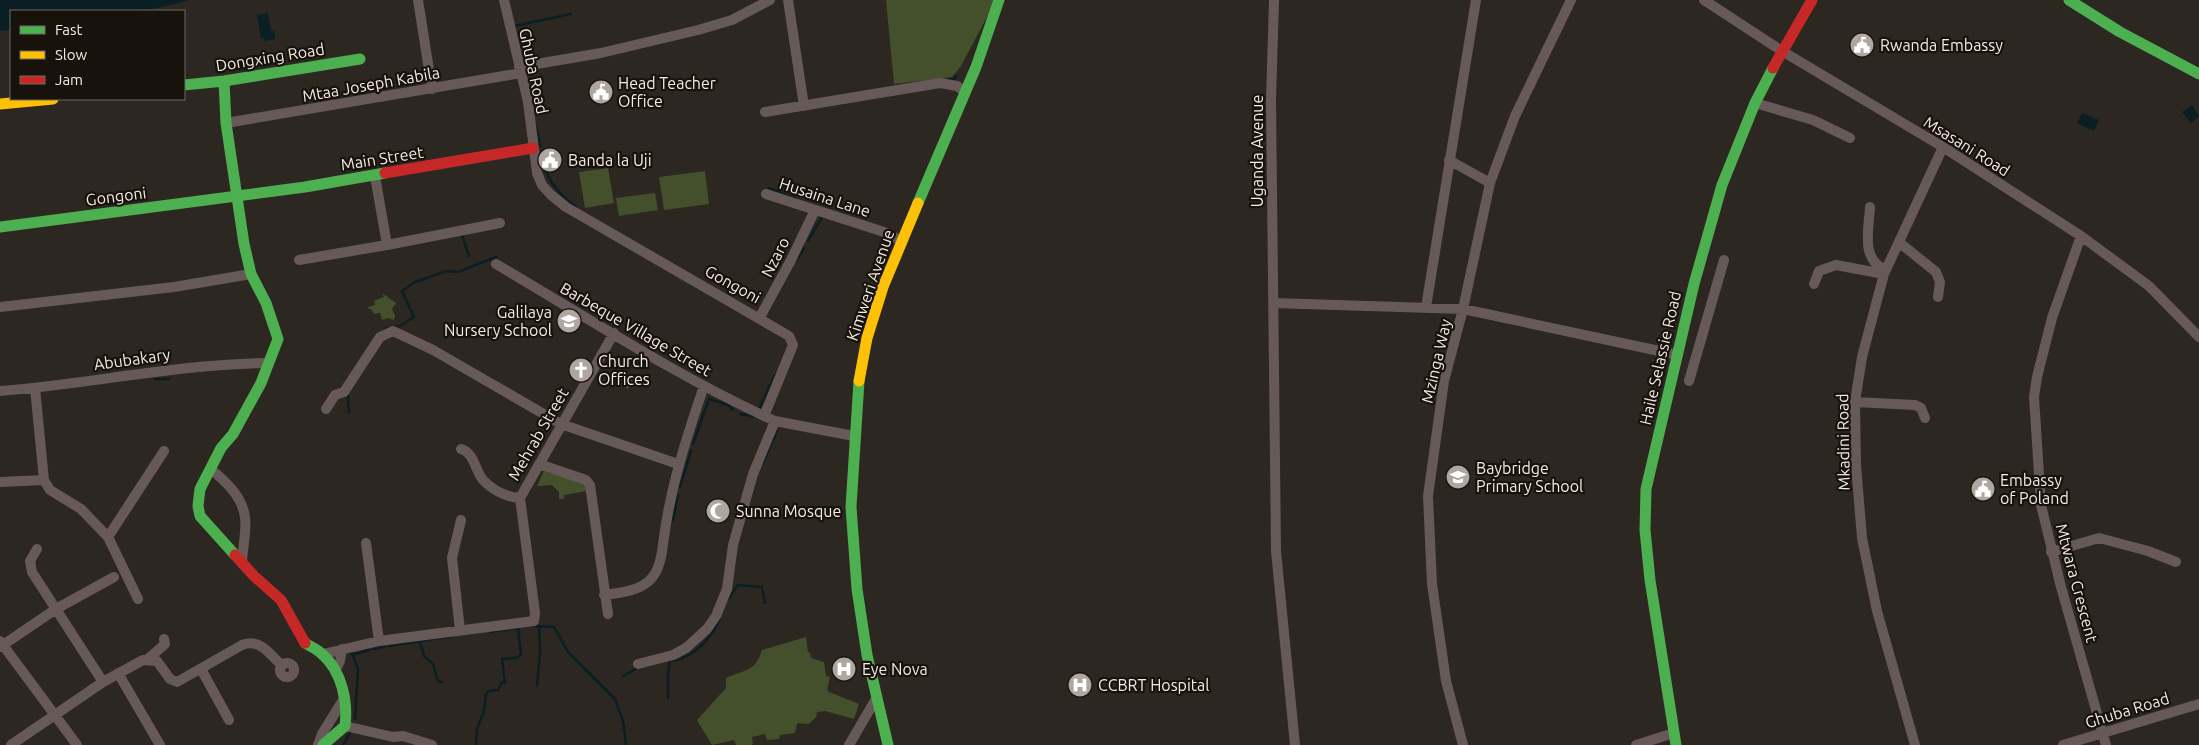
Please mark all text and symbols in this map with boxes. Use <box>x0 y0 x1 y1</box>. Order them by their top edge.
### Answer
legend <box>10 10 185 100</box>
text: Fast <box>55 21 83 38</box>
street label: Ghuba Road <box>516 27 552 115</box>
public building icon: Rwanda Embassy <box>1849 32 1875 58</box>
place label: Rwanda Embassy <box>1880 36 2003 54</box>
street label: Dongxing Road <box>214 40 326 74</box>
text: Slow <box>55 46 88 63</box>
street label: Mtaa Joseph Kabila <box>301 63 441 105</box>
text: Jam <box>55 71 83 88</box>
place label: Head Teacher Office <box>618 74 716 110</box>
public building icon: Head Teacher Office <box>588 79 614 105</box>
street label: Uganda Avenue <box>1248 95 1266 207</box>
street label: Msasani Road <box>1921 112 2013 180</box>
street label: Main Street <box>339 142 425 173</box>
public building icon: Banda la Uji <box>537 147 563 173</box>
place label: Banda la Uji <box>568 151 652 169</box>
street label: Husaina Lane <box>777 174 873 220</box>
street label: Gongoni <box>85 183 147 209</box>
street label: Kimweri Avenue <box>843 227 897 343</box>
street label: Nzaro <box>757 234 793 280</box>
street label: Gongoni <box>702 261 764 307</box>
street label: Barbeque Village Street <box>557 278 715 380</box>
street label: Haile Selassie Road <box>1636 289 1684 427</box>
place label: Galilaya Nursery School <box>444 303 552 339</box>
school or university icon: Galilaya Nursery School <box>556 308 582 334</box>
street label: Mzinga Way <box>1418 317 1454 405</box>
street label: Abubakary <box>93 345 172 373</box>
place label: Church Offices <box>598 352 650 388</box>
church icon: Church Offices <box>568 357 594 383</box>
street label: Mehrab Street <box>504 384 572 483</box>
street label: Mkadini Road <box>1833 393 1853 491</box>
place label: Baybridge Primary School <box>1476 459 1583 495</box>
school or university icon: Baybridge Primary School <box>1445 464 1471 490</box>
place label: Embassy of Poland <box>2000 471 2069 507</box>
public building icon: Embassy of Poland <box>1970 476 1996 502</box>
mosque icon: Sunna Mosque <box>705 498 731 524</box>
place label: Sunna Mosque <box>736 502 841 520</box>
street label: Mtwara Crescent <box>2053 522 2102 645</box>
hospital icon: Eye Nova <box>831 656 857 682</box>
place label: Eye Nova <box>862 660 928 678</box>
hospital icon: CCBRT Hospital <box>1067 672 1093 698</box>
place label: CCBRT Hospital <box>1098 676 1210 694</box>
street label: Ghuba Road <box>2083 689 2171 731</box>

